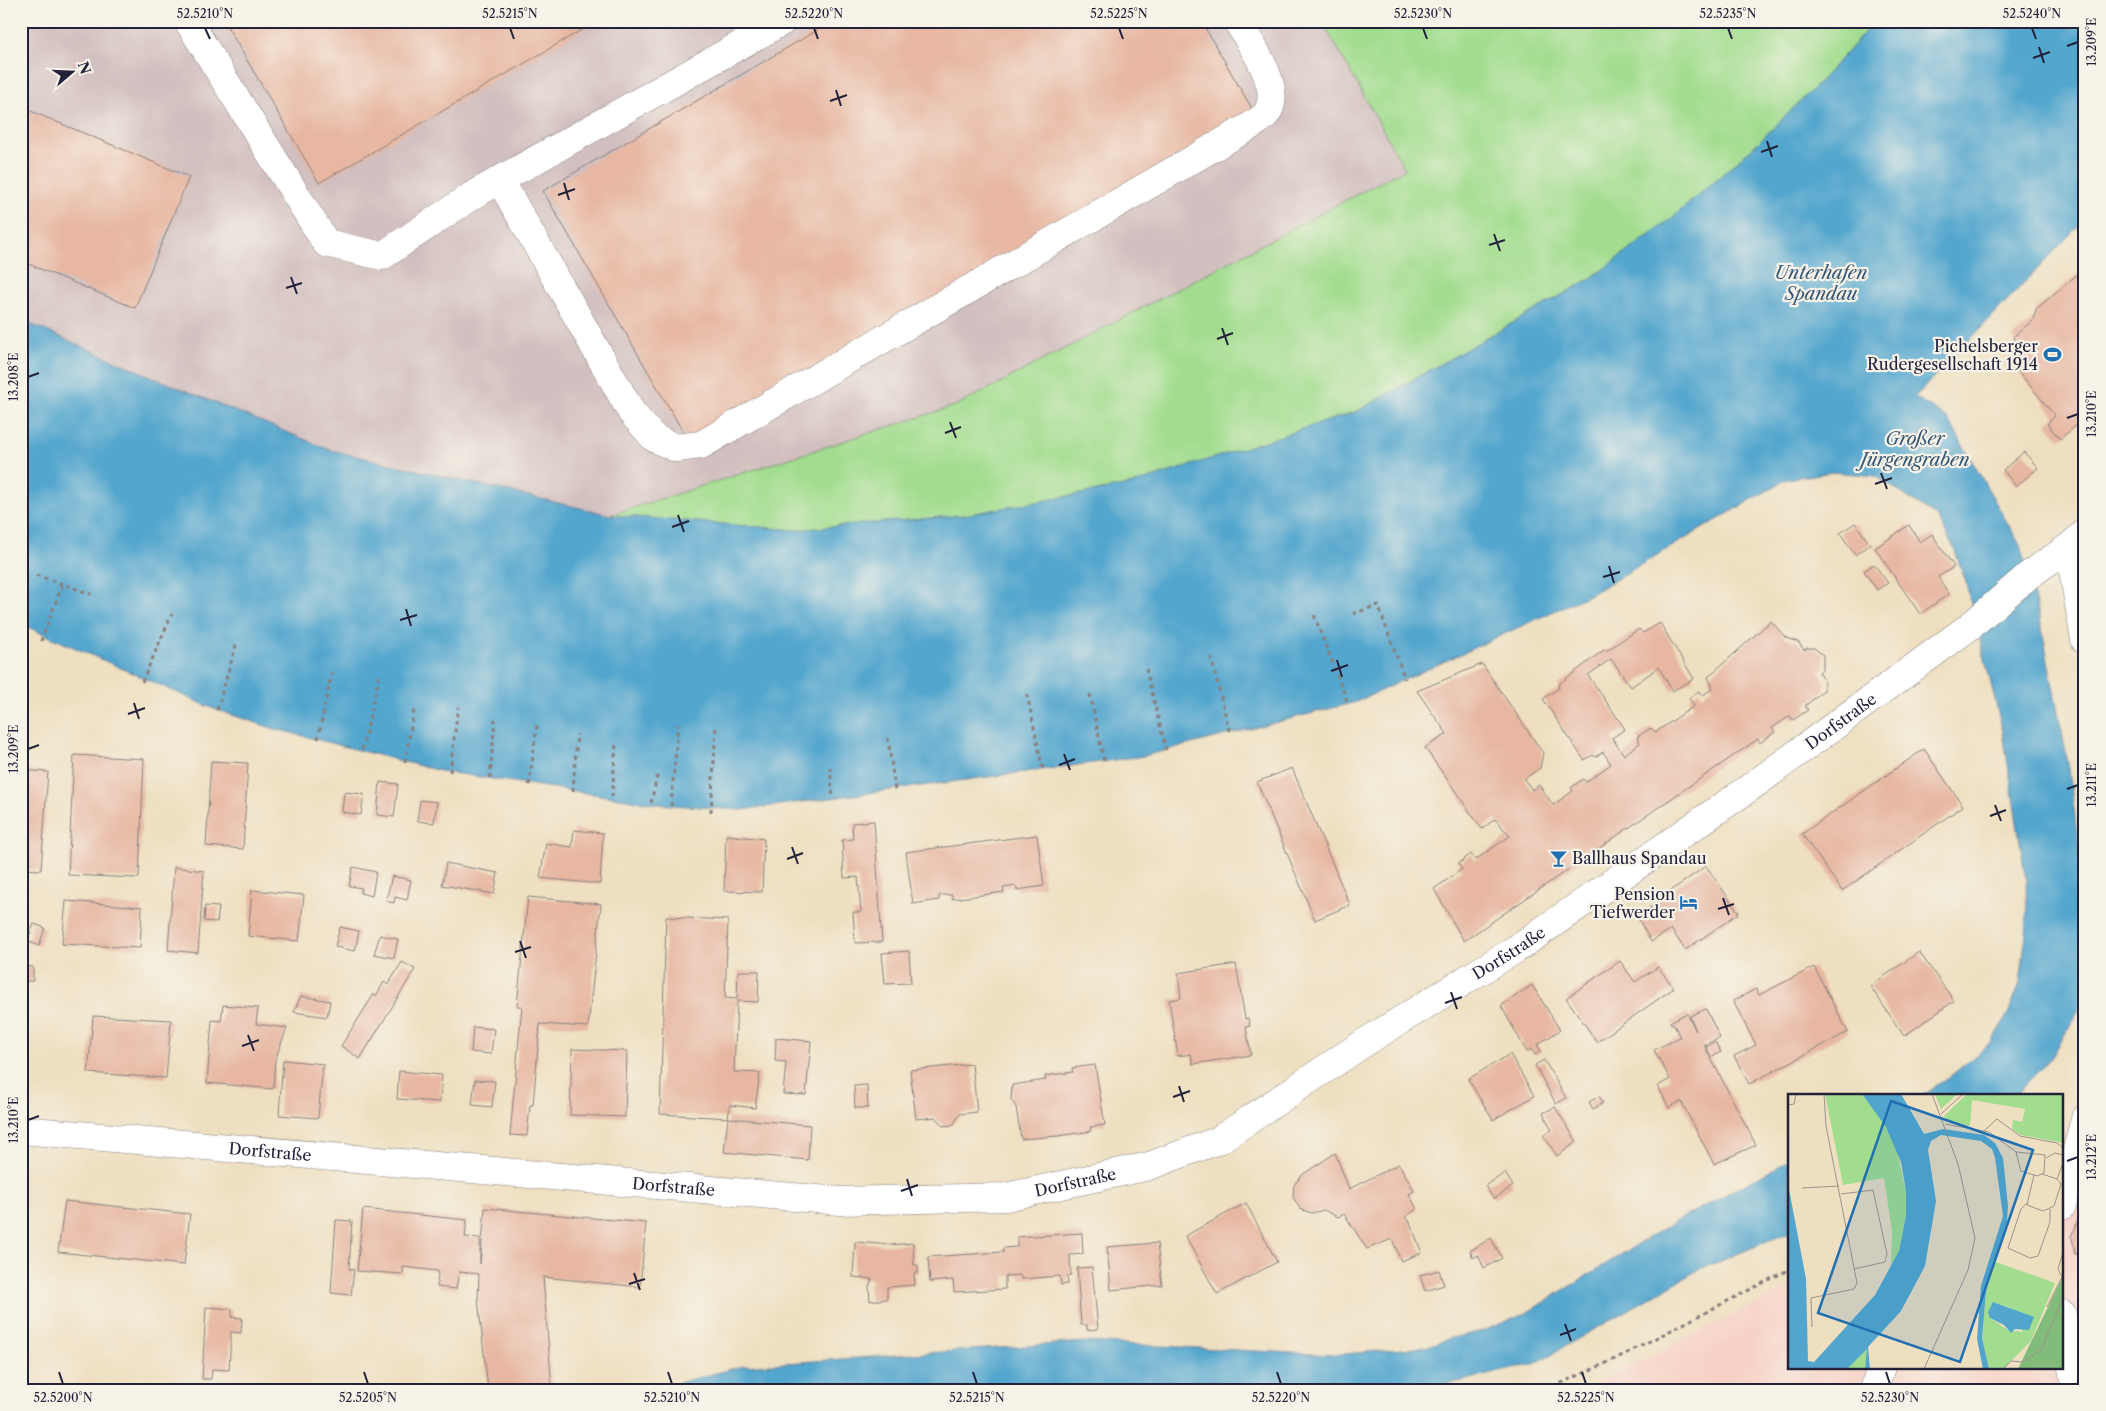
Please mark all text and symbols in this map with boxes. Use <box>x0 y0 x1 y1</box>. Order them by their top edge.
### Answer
text: 52.5210°N <box>177 6 233 21</box>
text: 52.5215°N <box>482 6 538 21</box>
text: 52.5220°N <box>785 6 843 21</box>
text: 52.5225°N <box>1090 6 1148 21</box>
text: 52.5230°N <box>1394 6 1452 21</box>
text: 52.5235°N <box>1699 6 1757 21</box>
text: 52.5240°N <box>2003 6 2061 21</box>
text: 13.209°E <box>2084 18 2099 66</box>
north arrow <box>48 48 98 98</box>
text: N <box>74 59 95 76</box>
water label: Unterhafen Spandau <box>1775 262 1868 305</box>
place label: Pichelsberger Rudergesellschaft 1914 <box>1867 336 2038 374</box>
sports icon: Pichelsberger Rudergesellschaft 1914 <box>2042 345 2062 365</box>
text: 13.208°E <box>6 353 21 401</box>
text: 13.210°E <box>2084 391 2099 437</box>
water label: Großer Jürgengraben <box>1855 428 1970 471</box>
street label: Dorfstraße <box>1801 688 1880 754</box>
text: 13.209°E <box>6 725 21 773</box>
text: 13.211°E <box>2084 763 2099 807</box>
bar icon: Ballhaus Spandau <box>1548 848 1568 868</box>
place label: Ballhaus Spandau <box>1572 848 1707 868</box>
place label: Pension Tiefwerder <box>1590 884 1675 922</box>
hotel icon: Pension Tiefwerder <box>1679 893 1699 913</box>
street label: Dorfstraße <box>1468 922 1549 984</box>
inset map <box>1788 1094 2064 1368</box>
text: 13.210°E <box>6 1097 21 1143</box>
text: 13.212°E <box>2084 1134 2099 1180</box>
street label: Dorfstraße <box>228 1138 312 1165</box>
street label: Dorfstraße <box>1033 1163 1118 1201</box>
street label: Dorfstraße <box>631 1173 716 1200</box>
text: 52.5200°N <box>33 1390 93 1405</box>
text: 52.5205°N <box>339 1390 397 1405</box>
text: 52.5210°N <box>644 1390 700 1405</box>
text: 52.5215°N <box>949 1390 1005 1405</box>
text: 52.5220°N <box>1252 1390 1310 1405</box>
text: 52.5225°N <box>1557 1390 1615 1405</box>
text: 52.5230°N <box>1861 1390 1919 1405</box>

